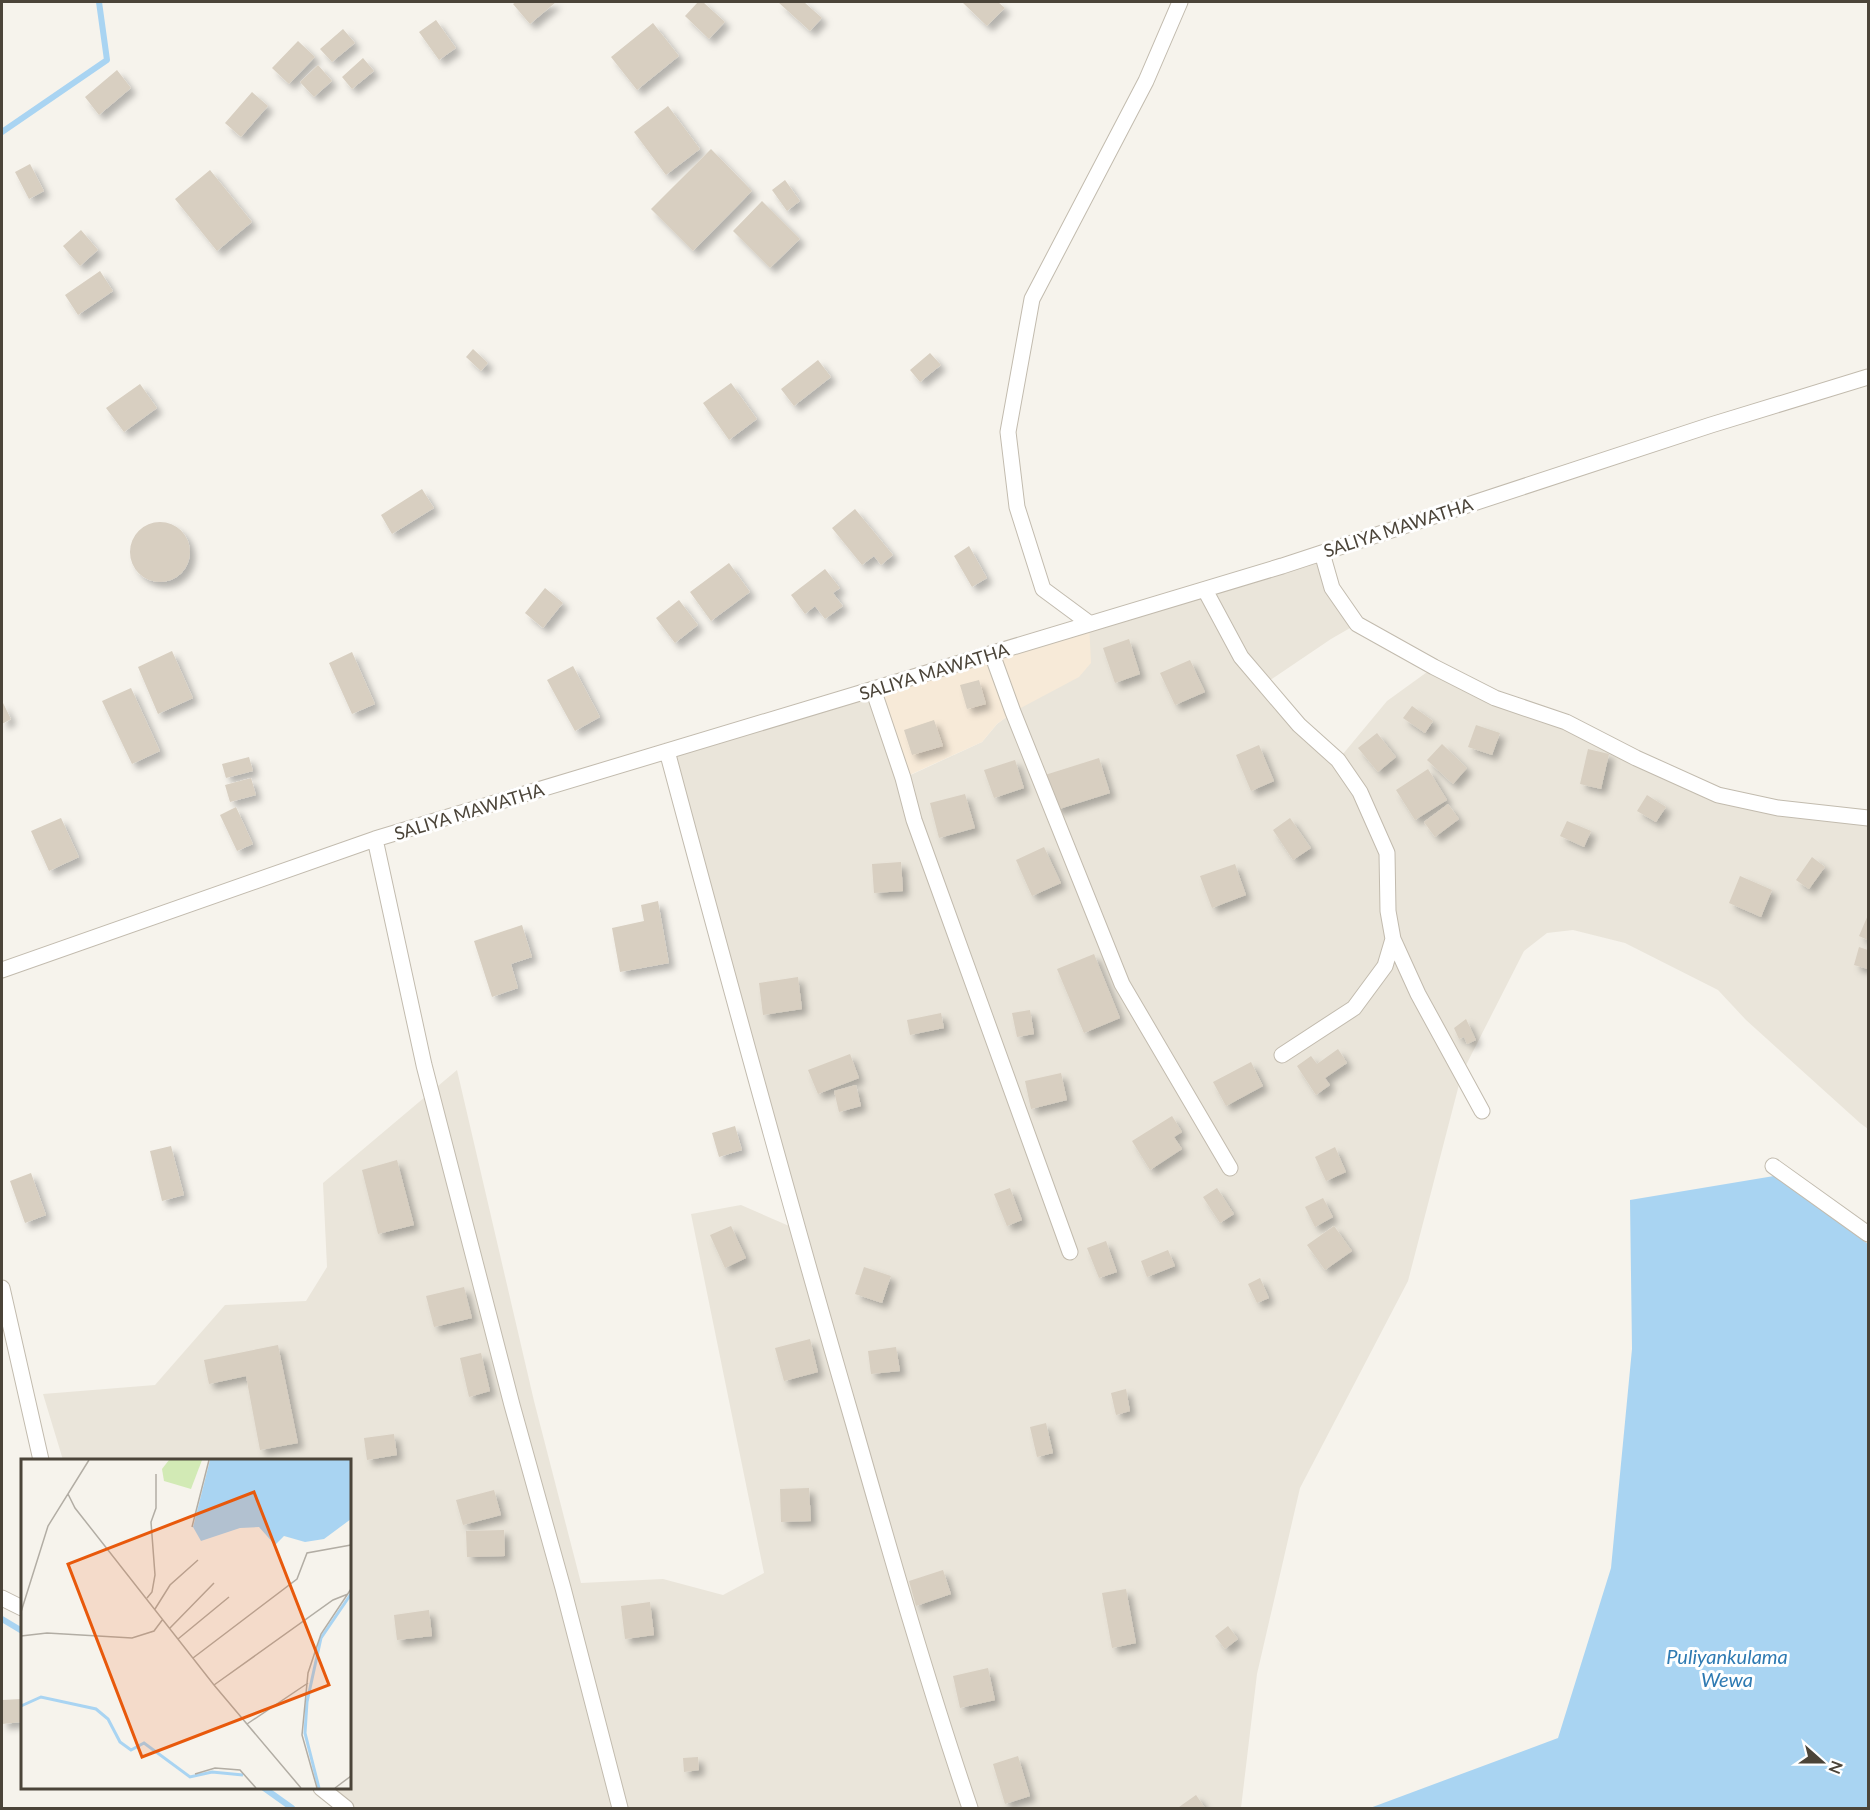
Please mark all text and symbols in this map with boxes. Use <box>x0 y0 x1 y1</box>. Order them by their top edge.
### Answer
street label: SALIYA MAWATHA <box>1321 492 1476 562</box>
street label: SALIYA MAWATHA <box>856 637 1012 704</box>
street label: SALIYA MAWATHA <box>391 777 547 844</box>
inset map <box>21 1459 351 1789</box>
water label: Puliyankulama Wewa <box>1666 1644 1788 1691</box>
north arrow <box>1792 1732 1852 1792</box>
text: N <box>1825 1758 1848 1777</box>

